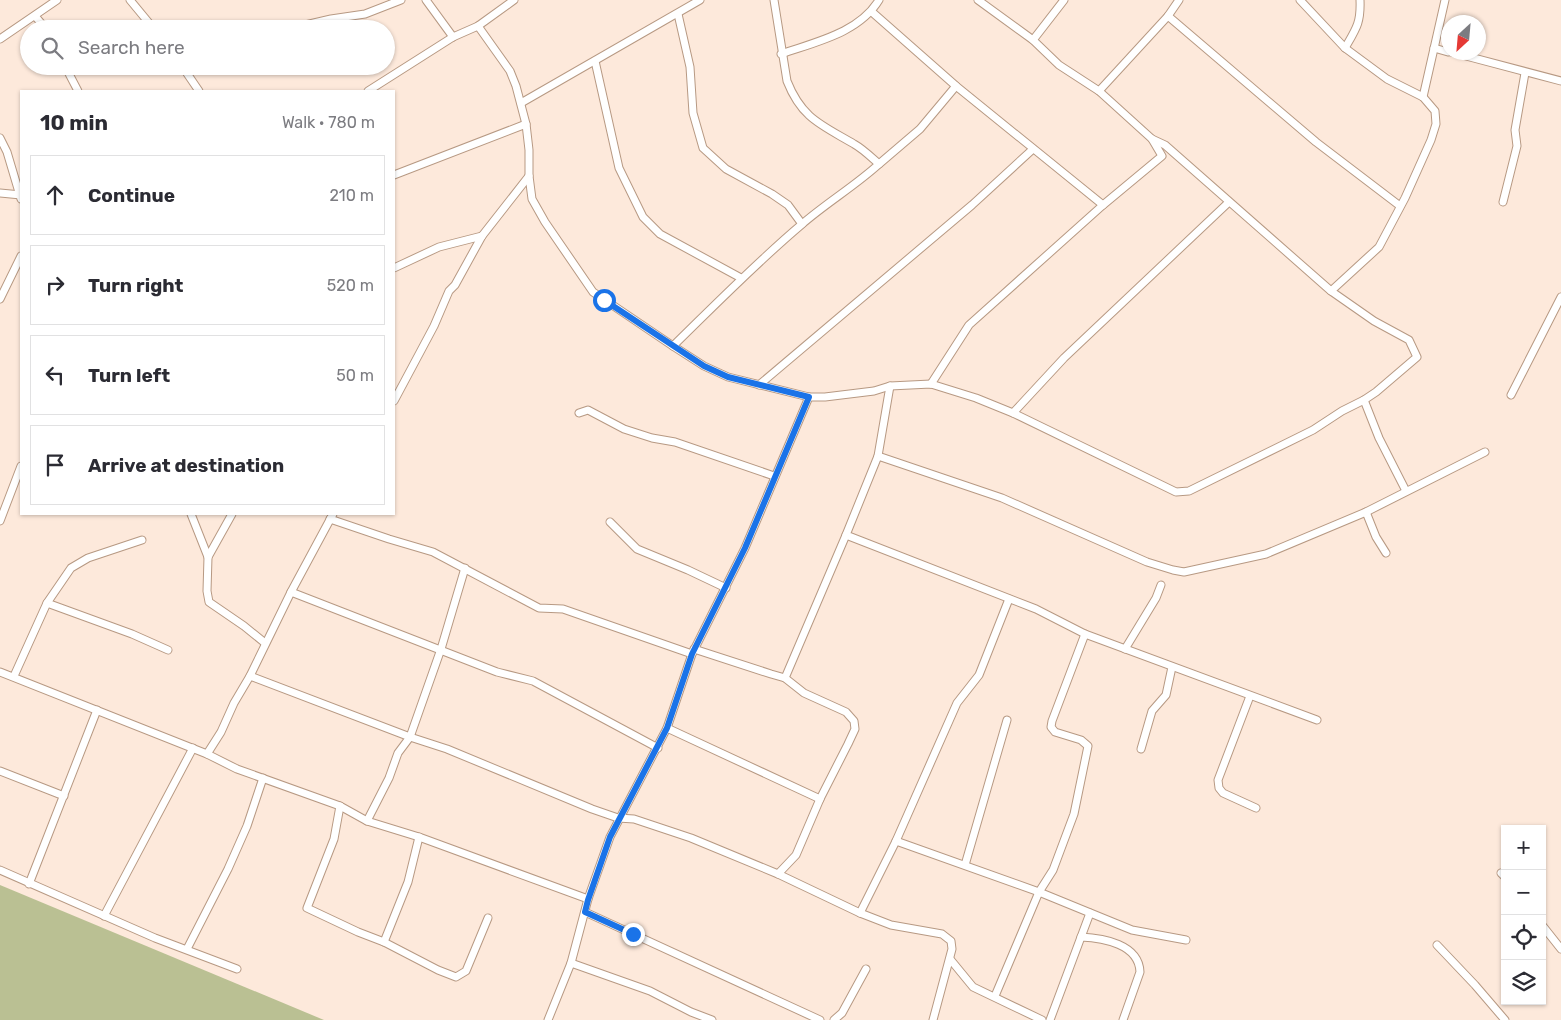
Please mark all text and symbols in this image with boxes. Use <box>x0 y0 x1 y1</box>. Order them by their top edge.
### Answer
north arrow <box>1441 15 1486 60</box>
search box <box>20 20 395 75</box>
icon: search <box>38 34 66 62</box>
text: Search here <box>78 36 185 59</box>
text: 10 min <box>40 110 108 135</box>
text: Walk · 780 m <box>282 113 375 132</box>
icon: ahead <box>41 181 69 209</box>
text: Continue <box>88 184 175 207</box>
text: 210 m <box>329 186 374 205</box>
icon: right <box>41 271 69 299</box>
text: Turn right <box>88 274 183 297</box>
text: 520 m <box>327 276 374 295</box>
route start <box>593 289 616 312</box>
icon: left <box>41 361 69 389</box>
text: Turn left <box>88 364 170 387</box>
text: 50 m <box>336 366 374 385</box>
icon: arrive <box>41 451 69 479</box>
text: Arrive at destination <box>88 454 284 477</box>
map controls <box>1501 825 1546 1005</box>
button: + <box>1501 825 1546 870</box>
button: − <box>1501 870 1546 915</box>
button: locate <box>1501 915 1546 960</box>
route end <box>622 923 645 946</box>
button: layers <box>1501 960 1546 1005</box>

